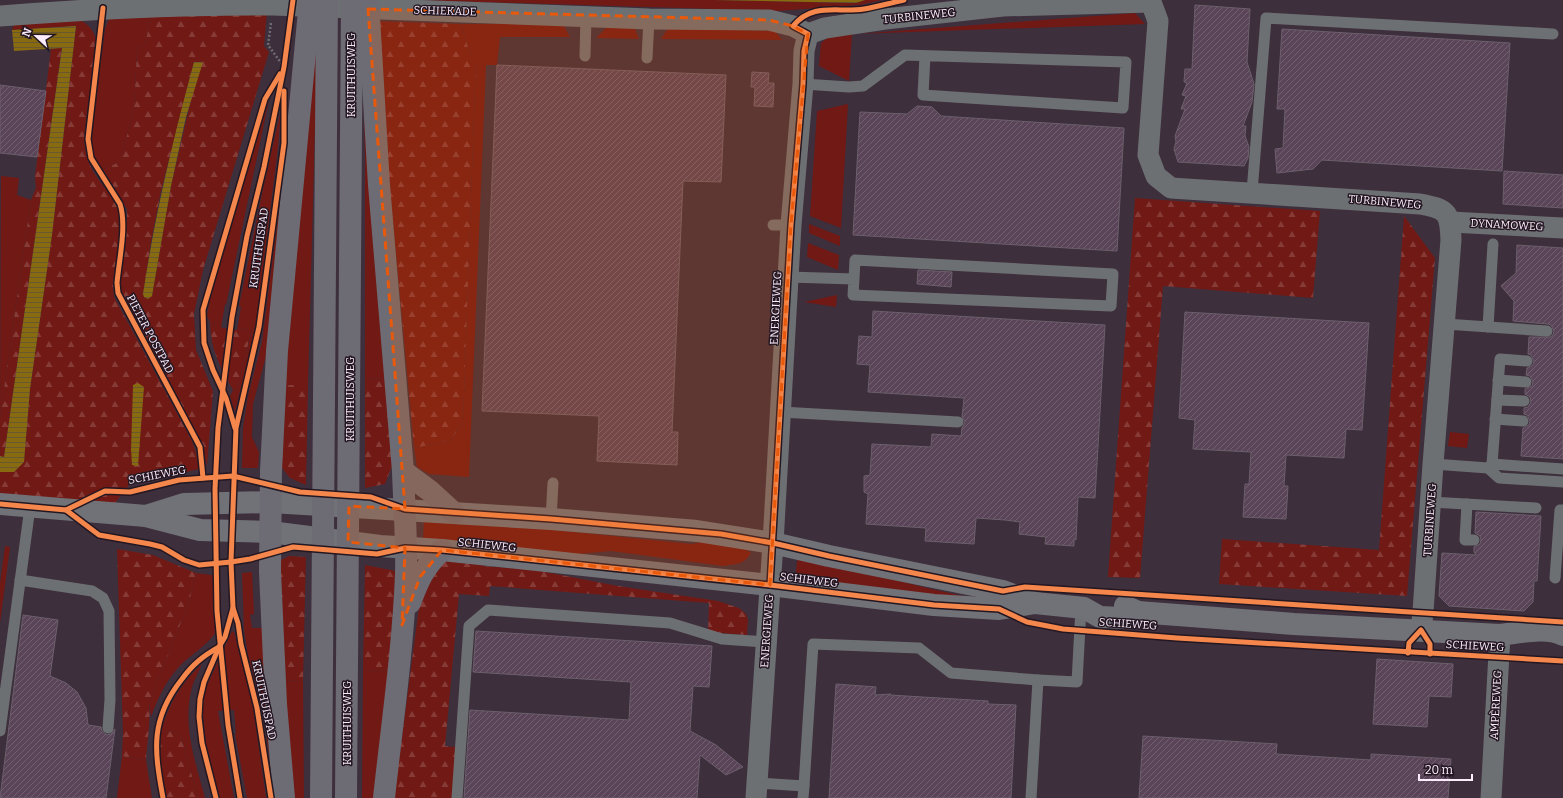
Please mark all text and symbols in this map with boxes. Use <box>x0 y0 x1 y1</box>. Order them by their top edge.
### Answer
street label: SCHIEKADE <box>413 3 477 19</box>
street label: TURBINEWEG <box>882 6 956 26</box>
north arrow <box>16 16 56 56</box>
text: N <box>20 26 35 39</box>
street label: KRUITHUISWEG <box>345 33 358 117</box>
street label: TURBINEWEG <box>1348 192 1422 212</box>
street label: KRUITHUISPAD <box>247 207 271 289</box>
street label: DYNAMOWEG <box>1470 217 1544 233</box>
street label: ENERGIEWEG <box>768 271 784 345</box>
street label: PIETER POSTPAD <box>124 292 176 376</box>
street label: KRUITHUISWEG <box>344 357 357 441</box>
street label: SCHIEWEG <box>127 463 187 487</box>
street label: TURBINEWEG <box>1421 483 1439 557</box>
street label: SCHIEWEG <box>457 535 517 555</box>
street label: SCHIEWEG <box>779 570 839 590</box>
street label: ENERGIEWEG <box>758 594 776 668</box>
street label: SCHIEWEG <box>1098 615 1158 633</box>
street label: SCHIEWEG <box>1445 638 1505 654</box>
street label: KRUITHUISPAD <box>249 659 279 741</box>
street label: AMPÈREWEG <box>1487 670 1504 740</box>
street label: KRUITHUISWEG <box>341 681 354 765</box>
scale bar <box>1419 756 1472 782</box>
text: 20 m <box>1425 763 1454 777</box>

